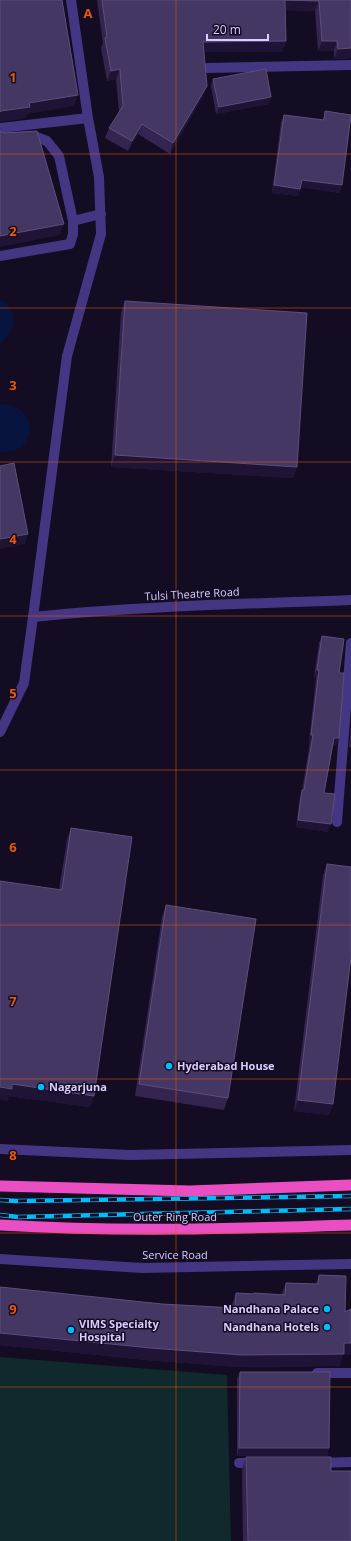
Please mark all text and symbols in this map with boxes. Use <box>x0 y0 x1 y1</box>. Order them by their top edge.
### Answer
text: A <box>84 4 93 22</box>
scale bar <box>207 16 268 42</box>
text: 20 m <box>213 21 241 38</box>
text: 1 <box>9 68 17 86</box>
text: 2 <box>9 222 17 240</box>
text: 3 <box>9 376 17 394</box>
text: 4 <box>9 530 17 548</box>
street label: Tulsi Theatre Road <box>144 584 240 603</box>
text: 5 <box>9 684 17 702</box>
text: 6 <box>9 838 17 856</box>
text: 7 <box>9 992 17 1010</box>
place label: Hyderabad House <box>177 1058 275 1073</box>
marker: Hyderabad House <box>164 1061 174 1071</box>
place label: Nagarjuna <box>49 1079 107 1094</box>
marker: Nagarjuna <box>36 1082 46 1092</box>
text: 8 <box>9 1146 17 1164</box>
street label: Outer Ring Road <box>133 1209 217 1224</box>
street label: Service Road <box>142 1247 208 1262</box>
text: 9 <box>9 1300 17 1318</box>
place label: Nandhana Palace <box>223 1301 319 1316</box>
marker: Nandhana Palace <box>322 1304 332 1314</box>
place label: VIMS Specialty Hospital <box>79 1316 159 1344</box>
place label: Nandhana Hotels <box>223 1319 320 1334</box>
marker: Nandhana Hotels <box>322 1322 332 1332</box>
marker: VIMS Specialty Hospital <box>66 1325 76 1335</box>

